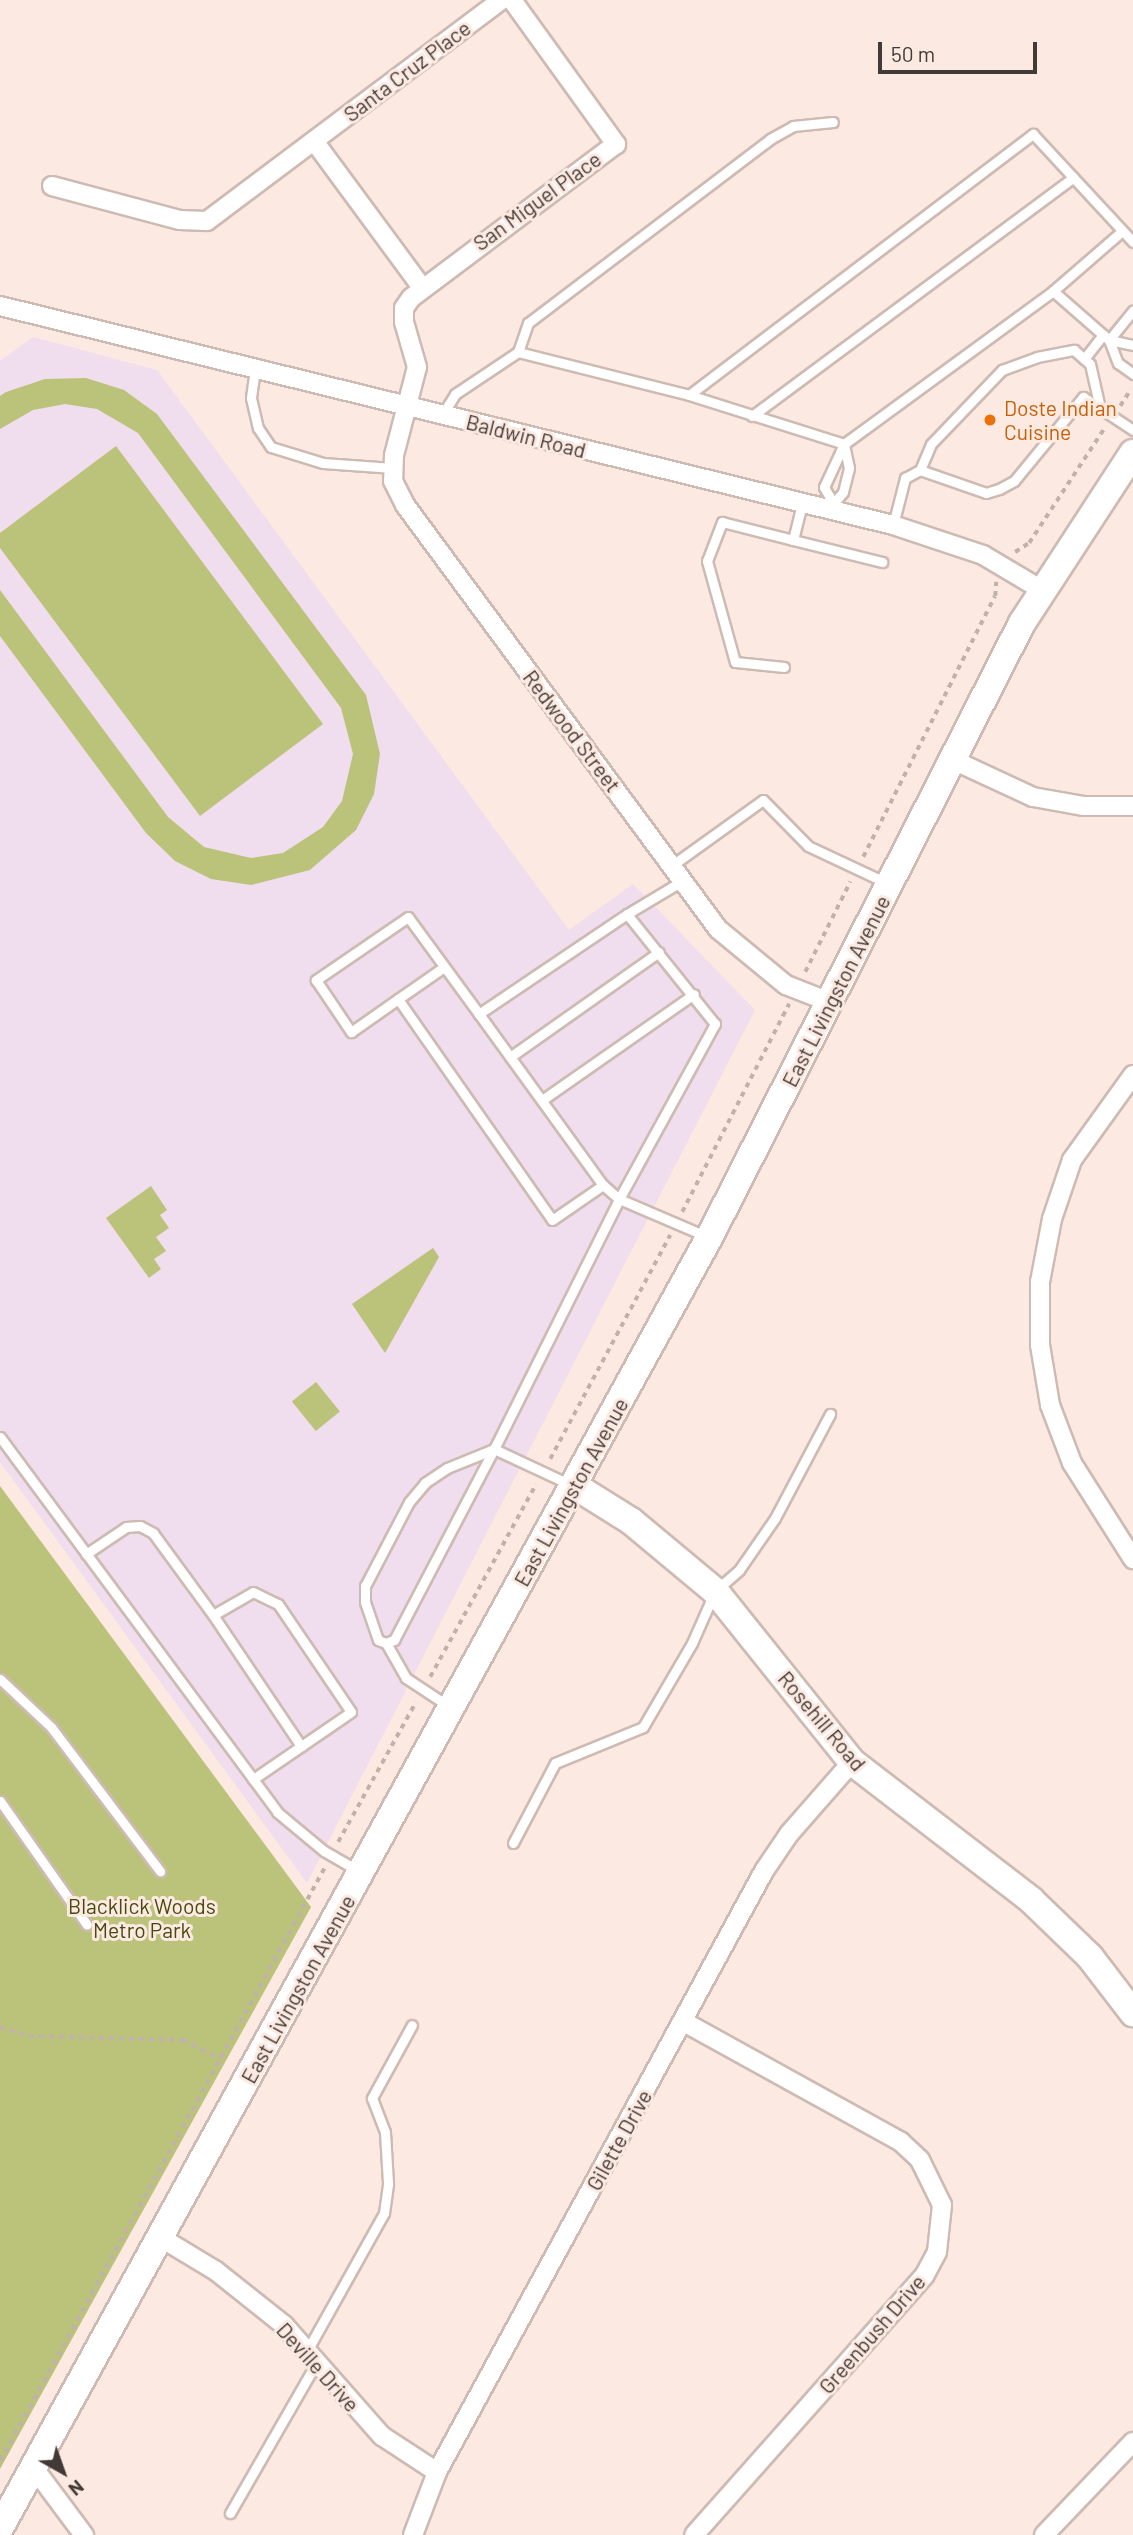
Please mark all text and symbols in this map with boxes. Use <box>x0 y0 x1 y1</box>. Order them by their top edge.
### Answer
street label: Santa Cruz Place <box>339 15 475 127</box>
scale bar <box>881 28 1040 72</box>
text: 50 m <box>891 41 935 66</box>
street label: San Miguel Place <box>468 146 606 256</box>
place label: Doste Indian Cuisine <box>1004 395 1117 445</box>
street label: Baldwin Road <box>464 409 588 463</box>
marker: Doste Indian Cuisine <box>982 412 998 428</box>
street label: Redwood Street <box>518 665 626 797</box>
street label: East Livingston Avenue <box>777 891 895 1091</box>
street label: East Livingston Avenue <box>509 1393 633 1591</box>
street label: Rosehill Road <box>773 1666 871 1776</box>
street label: East Livingston Avenue <box>236 1890 360 2088</box>
park label: Blacklick Woods Metro Park <box>68 1893 216 1943</box>
street label: Gilette Drive <box>581 2085 657 2195</box>
street label: Greenbush Drive <box>814 2269 930 2399</box>
street label: Deville Drive <box>271 2317 365 2417</box>
north arrow <box>28 2437 98 2507</box>
text: N <box>65 2476 89 2501</box>

